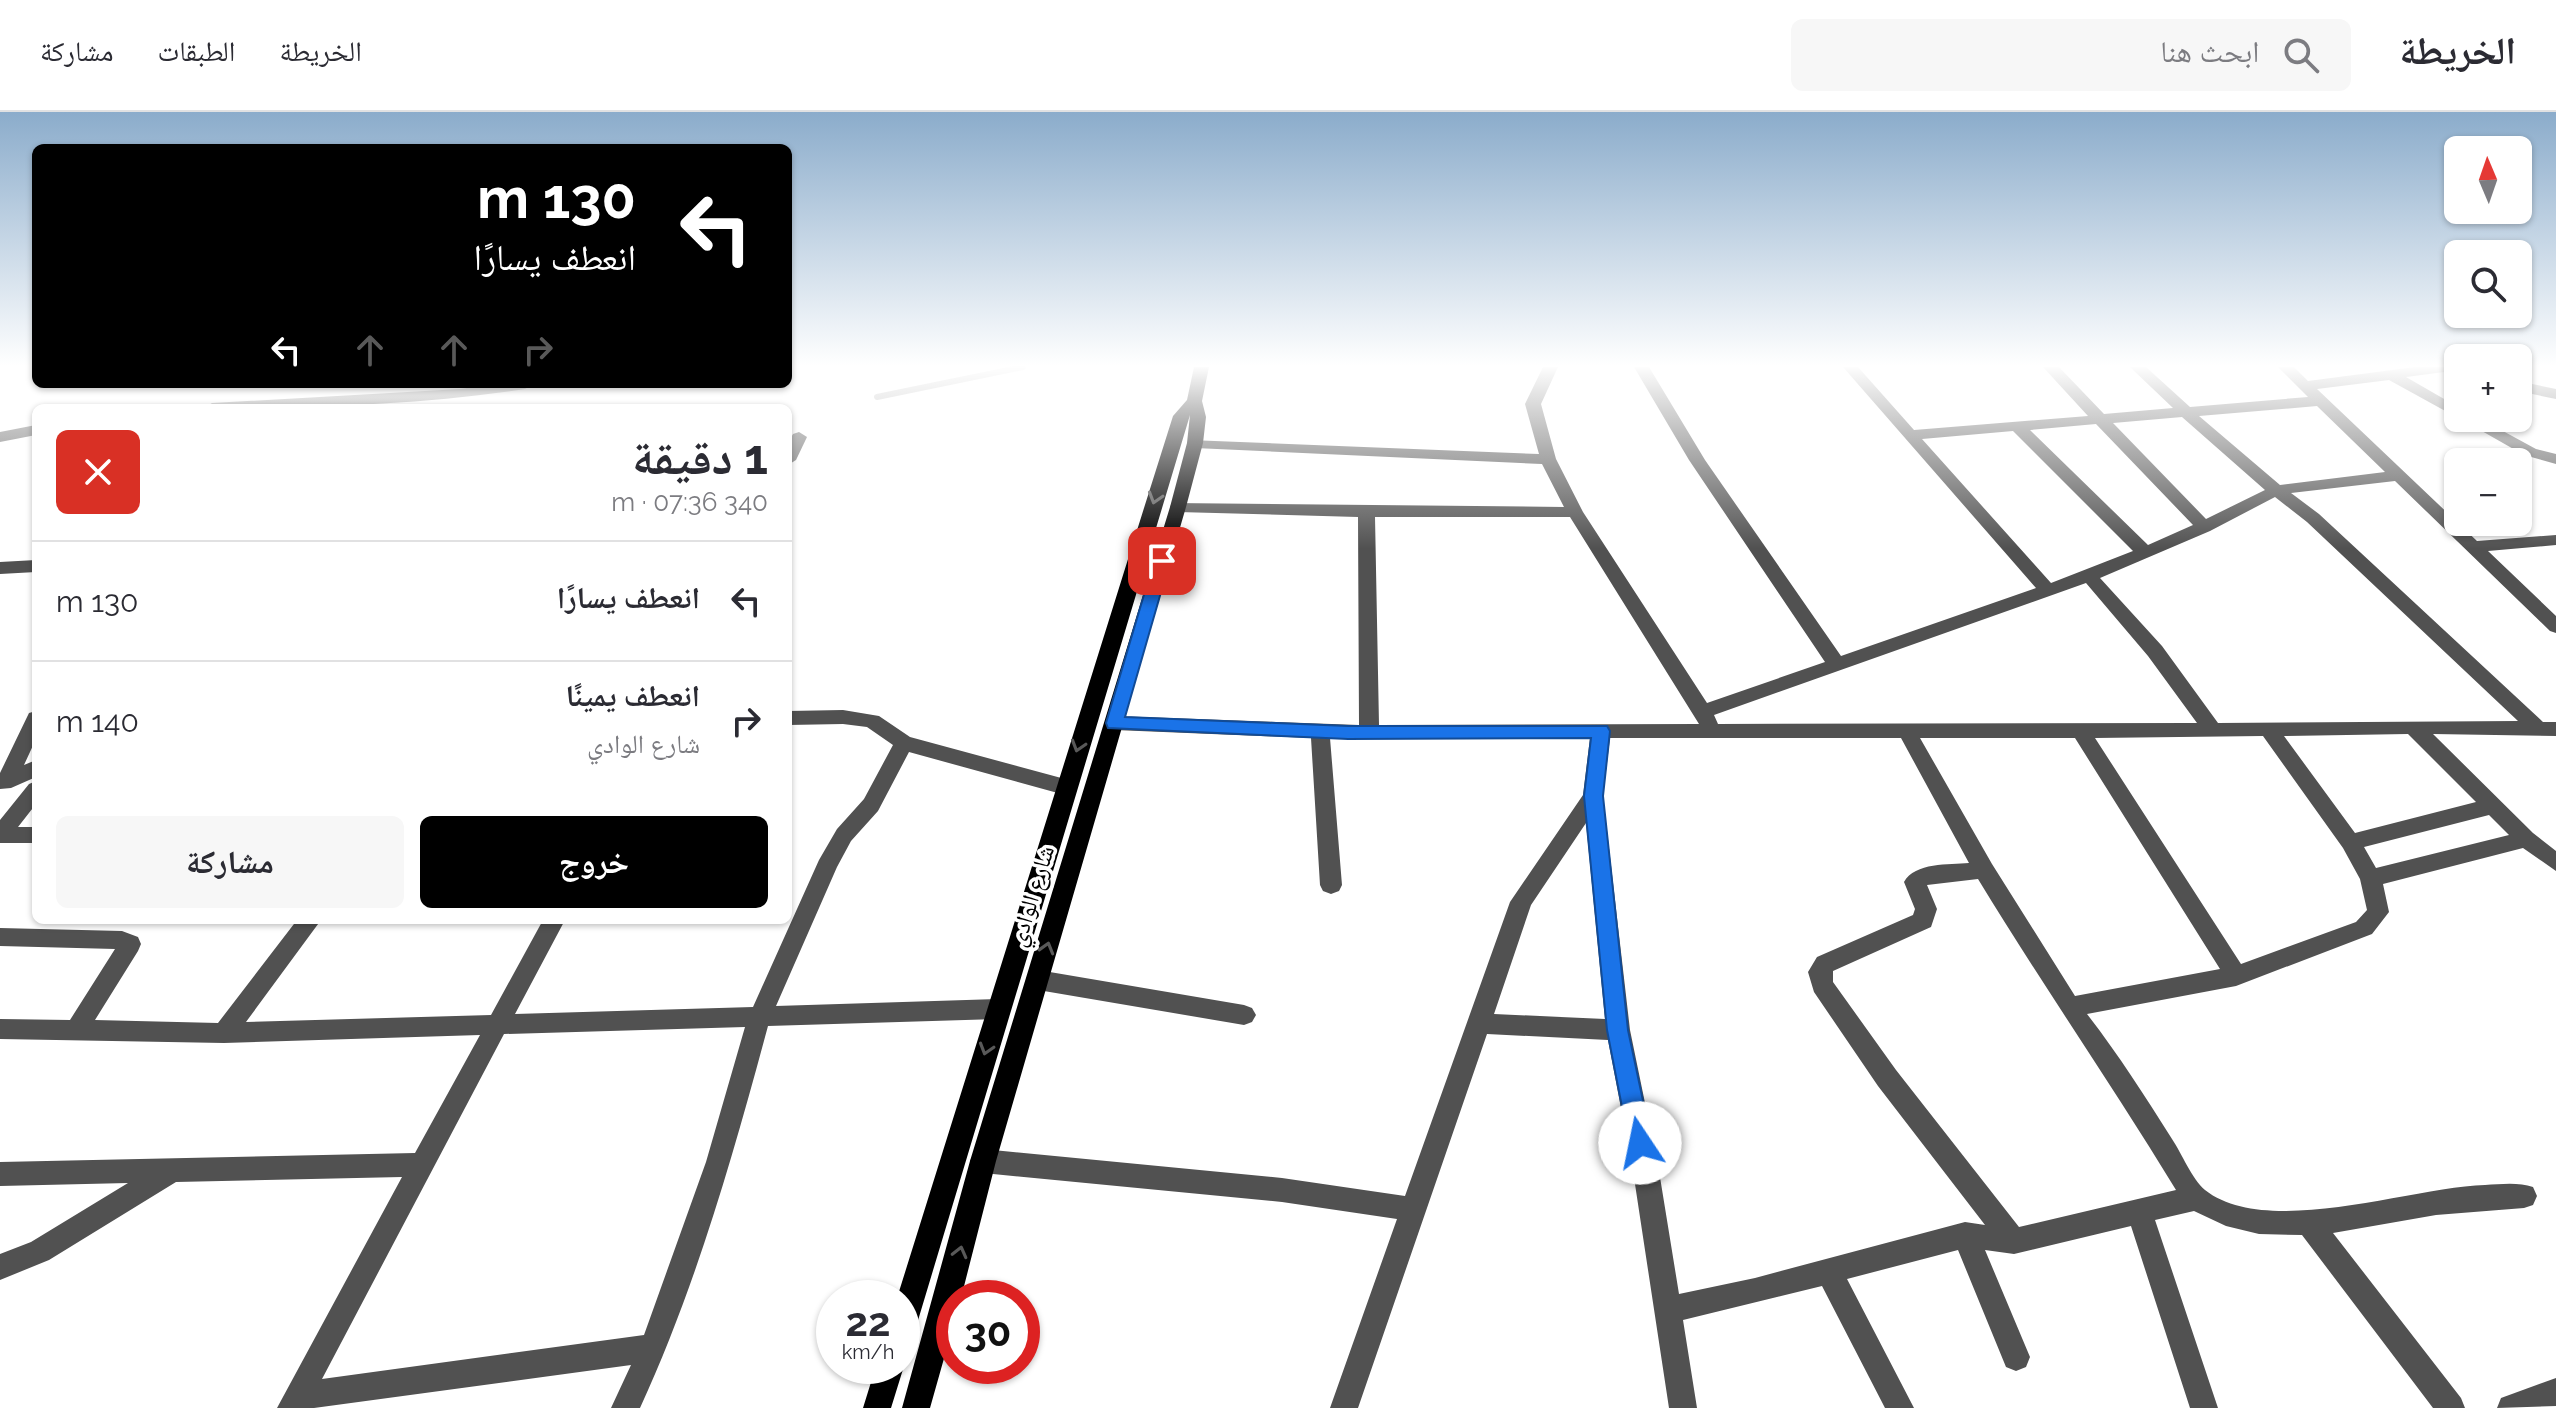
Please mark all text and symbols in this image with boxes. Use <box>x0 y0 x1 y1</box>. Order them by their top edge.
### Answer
search box <box>1791 19 2351 91</box>
text: الخريطة <box>2399 28 2516 73</box>
icon: search <box>2279 33 2323 77</box>
text: ابحث هنا <box>2160 34 2259 69</box>
text: مشاركة <box>40 35 114 68</box>
text: الطبقات <box>158 35 235 68</box>
text: الخريطة <box>279 35 362 68</box>
north arrow <box>2444 136 2532 224</box>
map controls <box>2444 136 2532 536</box>
text: 130 m <box>477 165 636 231</box>
icon: left <box>664 176 768 280</box>
text: انعطف يسارًا <box>474 236 636 278</box>
button: search <box>2444 240 2532 328</box>
icon: left <box>264 328 308 372</box>
icon: ahead <box>348 328 392 372</box>
icon: ahead <box>432 328 476 372</box>
icon: right <box>516 328 560 372</box>
button: + <box>2444 344 2532 432</box>
text: 1 دقيقة <box>632 429 768 485</box>
button: close <box>56 430 140 514</box>
button: − <box>2444 448 2532 536</box>
text: 340 m · 07:36 <box>611 487 768 517</box>
one-way arrow <box>1148 491 1164 504</box>
pin <box>1128 527 1196 595</box>
icon: arrive <box>1140 539 1184 583</box>
icon: left <box>724 579 768 623</box>
text: انعطف يسارًا <box>557 580 700 615</box>
text: 130 m <box>56 584 138 619</box>
text: انعطف يمينًا <box>566 678 700 713</box>
icon: right <box>724 699 768 743</box>
text: 140 m <box>56 704 139 739</box>
text: شارع الوادي <box>587 729 700 759</box>
one-way arrow <box>1071 739 1087 753</box>
button: مشاركة <box>56 816 404 908</box>
button: خروج <box>420 816 768 908</box>
street label: شارع الوادي <box>1002 842 1065 952</box>
one-way arrow <box>1038 942 1054 956</box>
one-way arrow <box>979 1042 995 1056</box>
position arrow <box>1598 1101 1682 1185</box>
one-way arrow <box>951 1246 968 1260</box>
speed limit sign: 30 <box>936 1280 1040 1384</box>
text: 22 <box>845 1298 891 1345</box>
text: km/h <box>842 1340 894 1364</box>

